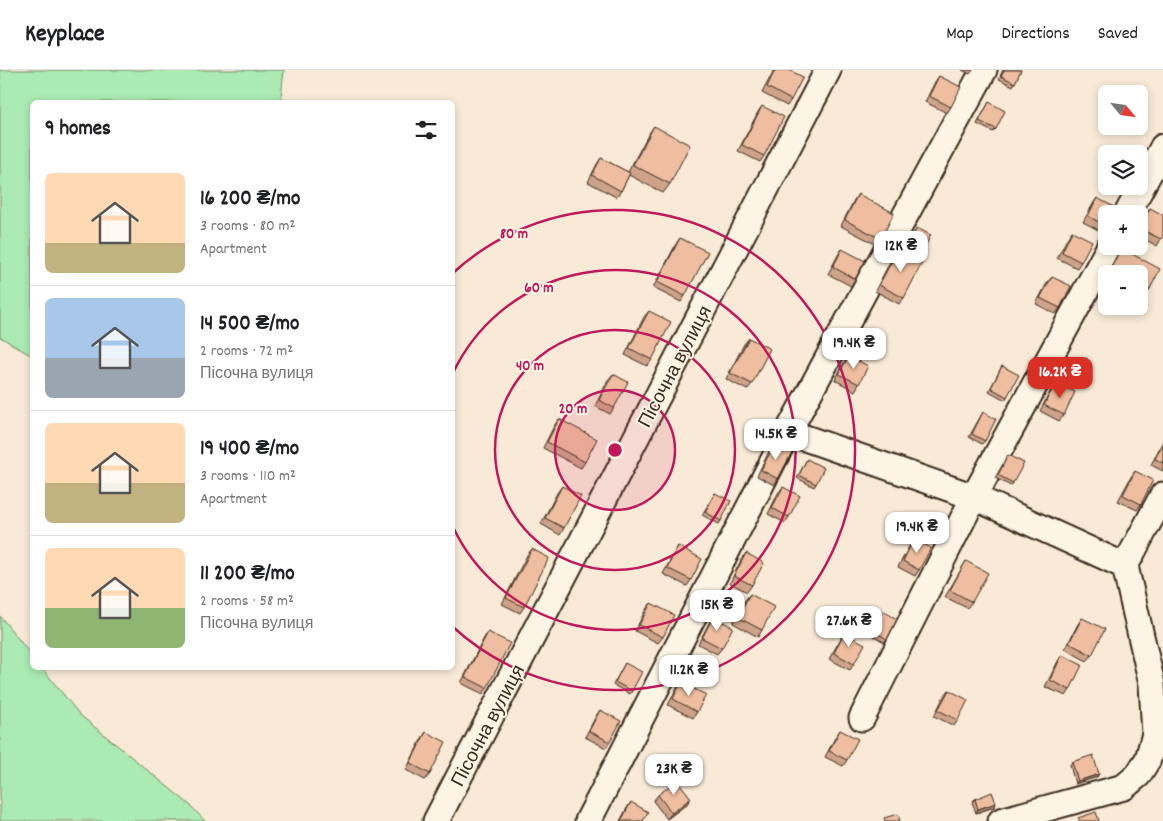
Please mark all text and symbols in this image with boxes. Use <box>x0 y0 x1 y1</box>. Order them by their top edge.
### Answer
text: Keyplace <box>25 18 105 52</box>
text: Map <box>946 22 973 47</box>
text: Directions <box>1001 22 1070 47</box>
text: Saved <box>1098 22 1138 47</box>
north arrow <box>1098 85 1148 135</box>
map controls <box>1098 85 1148 315</box>
text: 9 homes <box>45 115 111 145</box>
icon: filters <box>412 116 440 144</box>
button: layers <box>1098 145 1148 195</box>
text: 16 200 ₴/mo <box>200 185 300 215</box>
icon: home <box>85 193 145 253</box>
button: + <box>1098 205 1148 255</box>
text: 3 rooms · 80 m² <box>200 215 295 238</box>
text: 80 m <box>500 224 528 246</box>
pin: 12K ₴ <box>866 230 936 273</box>
text: 12K ₴ <box>885 235 917 258</box>
text: Apartment <box>200 238 267 261</box>
button: − <box>1098 265 1148 315</box>
text: 60 m <box>524 278 554 300</box>
street label: Пісочна вулиця <box>634 302 721 433</box>
text: 14 500 ₴/mo <box>200 310 299 340</box>
icon: home <box>85 318 145 378</box>
pin: 19.4K ₴ <box>808 328 900 370</box>
text: 19.4K ₴ <box>833 332 875 355</box>
text: 2 rooms · 72 m² <box>200 340 293 363</box>
text: 40 m <box>516 356 544 378</box>
pin: 16.2K ₴ <box>1014 356 1106 399</box>
text: 16.2K ₴ <box>1039 361 1081 384</box>
text: Пісочна вулиця <box>200 363 313 386</box>
text: 20 m <box>559 399 587 421</box>
pin: 14.5K ₴ <box>730 418 822 461</box>
text: 14.5K ₴ <box>755 423 797 446</box>
text: 19 400 ₴/mo <box>200 435 299 465</box>
centre of rings <box>606 441 624 459</box>
icon: home <box>85 443 145 503</box>
text: 3 rooms · 110 m² <box>200 465 296 488</box>
text: Apartment <box>200 488 267 511</box>
pin: 19.4K ₴ <box>871 512 963 554</box>
text: 19.4K ₴ <box>896 516 938 539</box>
text: 11 200 ₴/mo <box>200 560 295 590</box>
icon: home <box>85 568 145 628</box>
text: 2 rooms · 58 m² <box>200 590 294 613</box>
pin: 15K ₴ <box>682 590 752 632</box>
text: 15K ₴ <box>701 594 733 617</box>
pin: 27.6K ₴ <box>803 606 895 648</box>
text: 27.6K ₴ <box>826 610 872 633</box>
text: Пісочна вулиця <box>200 613 313 636</box>
pin: 11.2K ₴ <box>643 654 735 697</box>
text: 11.2K ₴ <box>670 659 708 682</box>
street label: Пісочна вулиця <box>447 661 534 792</box>
pin: 23K ₴ <box>639 754 709 796</box>
text: 23K ₴ <box>656 758 692 781</box>

